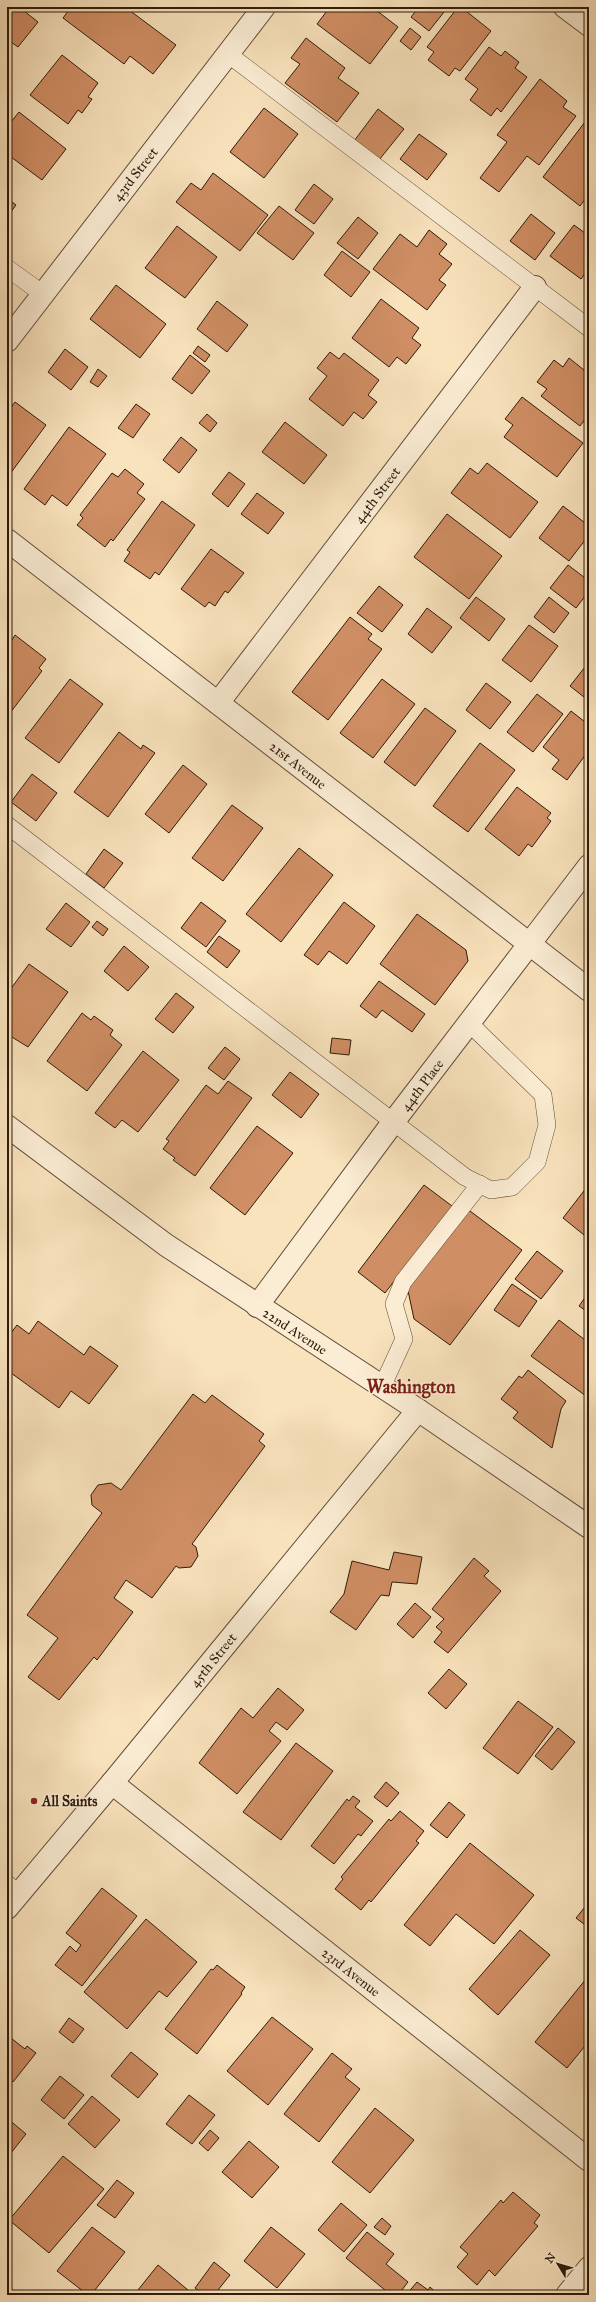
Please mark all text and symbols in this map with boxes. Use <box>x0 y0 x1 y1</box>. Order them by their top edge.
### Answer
street label: 43rd Street <box>109 144 162 205</box>
street label: 44th Street <box>351 464 404 527</box>
street label: 21st Avenue <box>266 738 330 793</box>
street label: 44th Place <box>397 1056 448 1115</box>
street label: 22nd Avenue <box>259 1304 330 1359</box>
district label: Washington <box>367 1376 456 1399</box>
street label: 45th Street <box>186 1630 240 1691</box>
place label: All Saints <box>41 1793 97 1810</box>
marker: All Saints <box>29 1796 39 1806</box>
street label: 23rd Avenue <box>318 1944 384 2001</box>
north arrow <box>538 2244 578 2284</box>
text: N <box>543 2250 559 2266</box>

